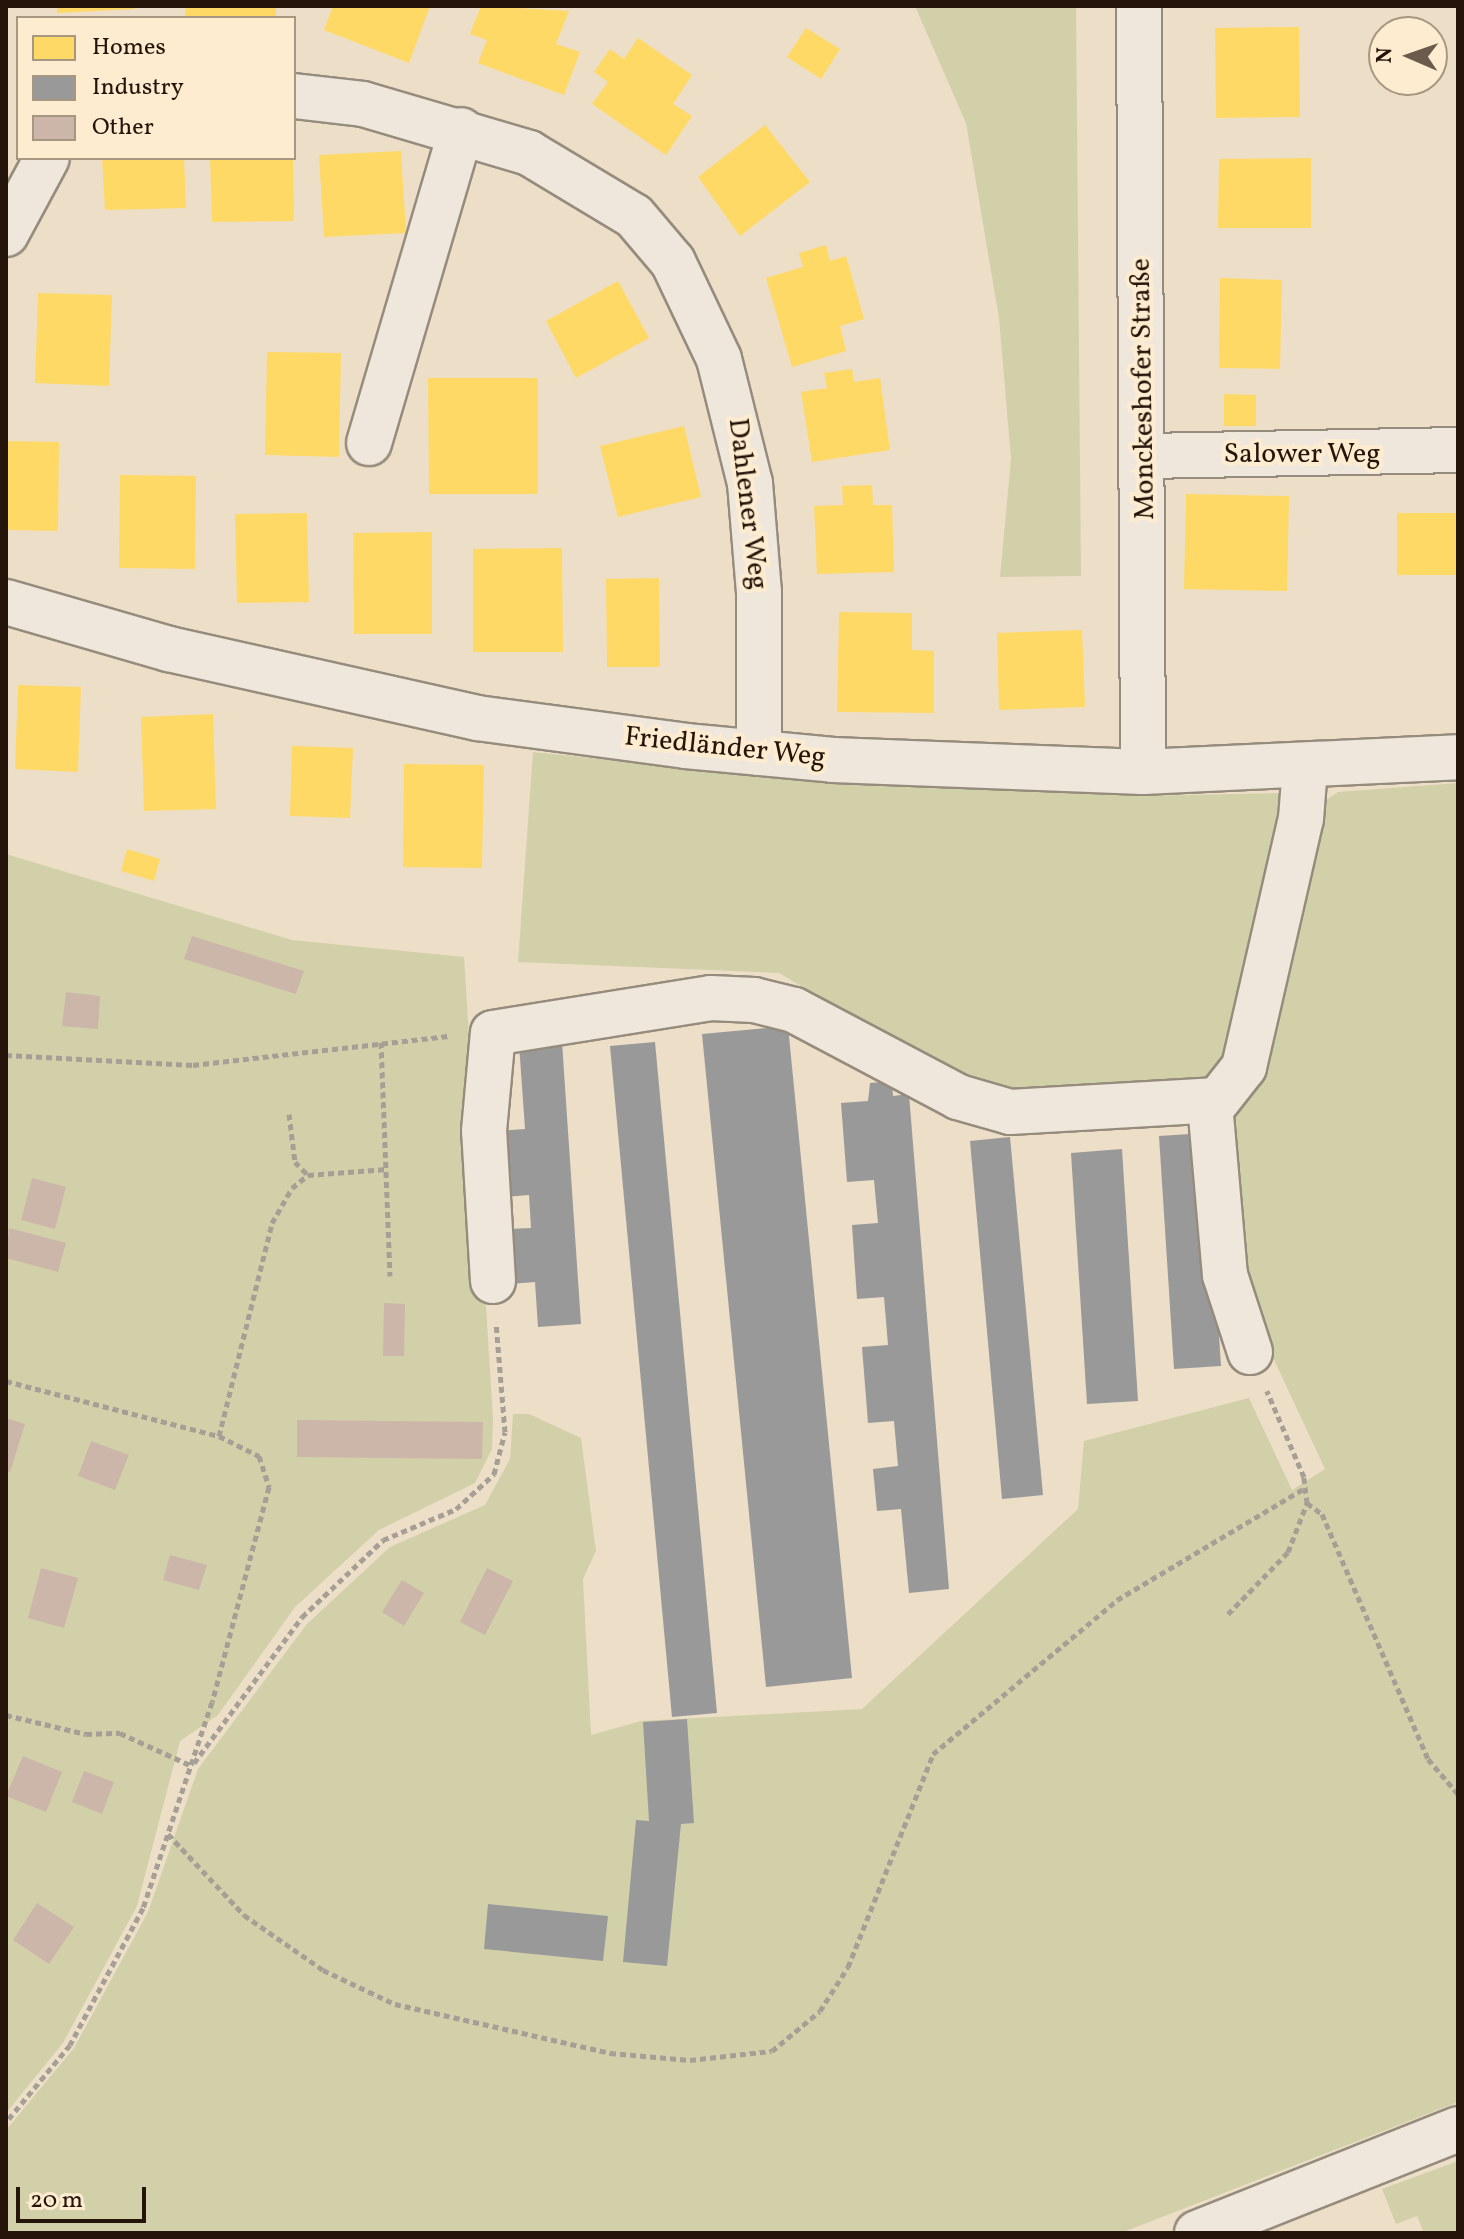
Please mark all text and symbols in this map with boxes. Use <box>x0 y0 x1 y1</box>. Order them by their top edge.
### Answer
legend <box>16 16 296 160</box>
north arrow <box>1368 16 1448 96</box>
text: Homes <box>92 31 166 65</box>
text: N <box>1370 47 1401 64</box>
text: Industry <box>92 71 184 105</box>
text: Other <box>92 111 154 145</box>
street label: Monckeshofer Straße <box>1125 258 1163 520</box>
street label: Dahlener Weg <box>720 416 774 592</box>
street label: Salower Weg <box>1223 438 1381 472</box>
street label: Friedländer Weg <box>622 721 828 775</box>
scale bar <box>20 2171 150 2221</box>
text: 20 m <box>30 2184 83 2218</box>

